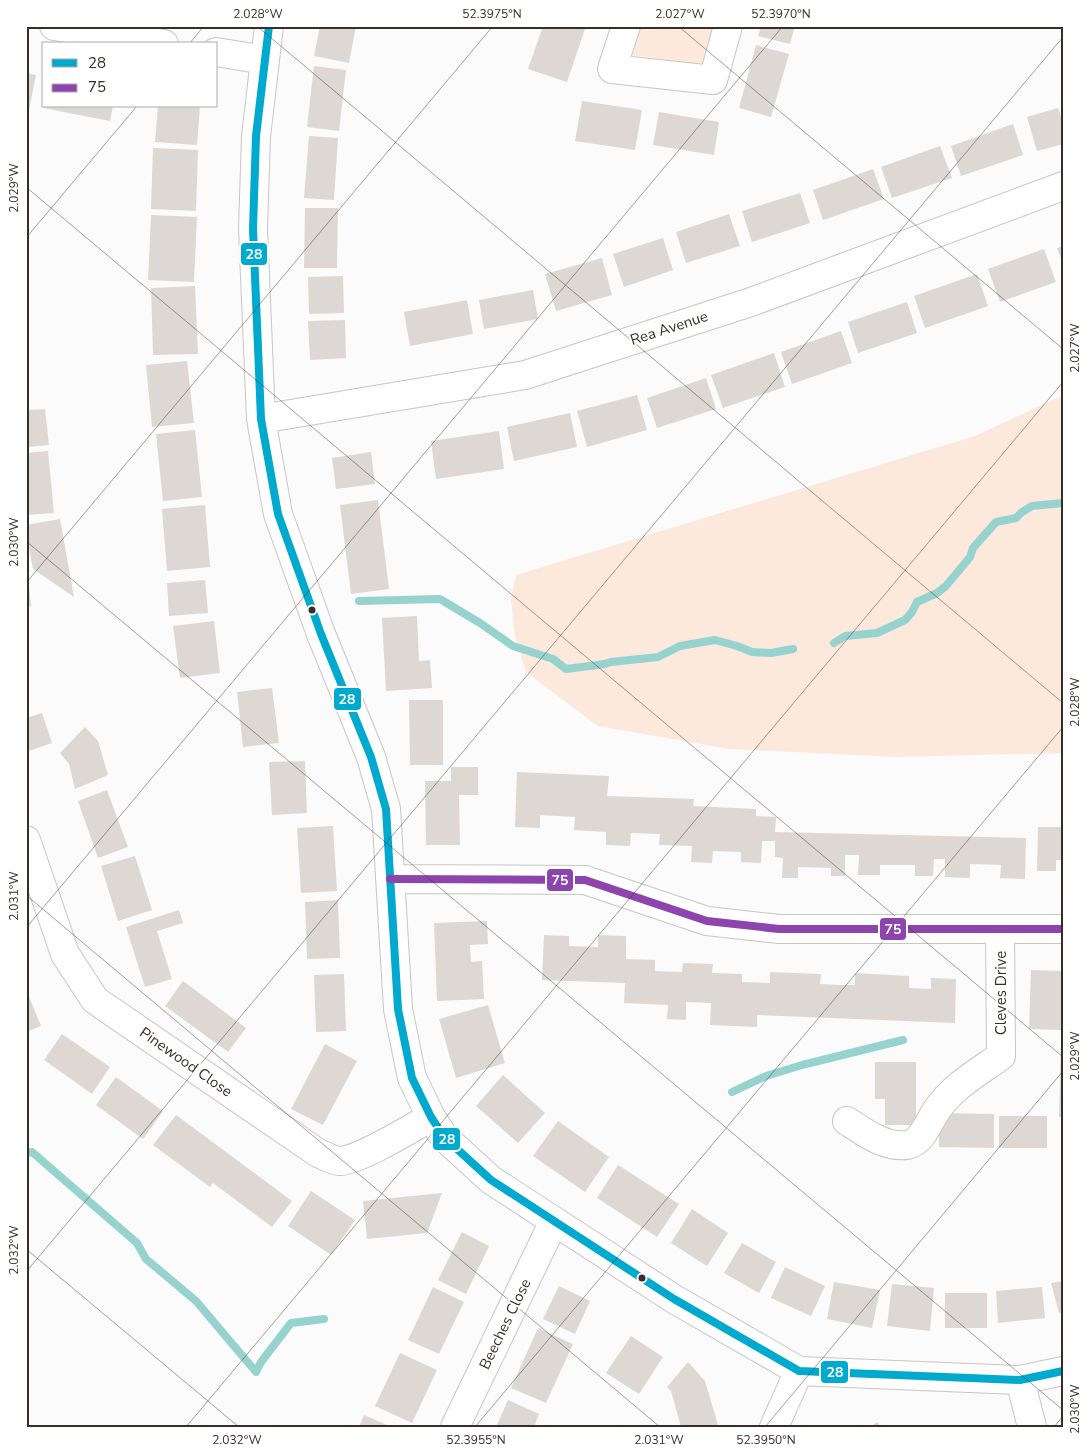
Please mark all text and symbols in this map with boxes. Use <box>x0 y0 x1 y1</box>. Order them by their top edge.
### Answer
text: 2.028°W <box>233 6 283 22</box>
text: 52.3975°N <box>462 6 522 22</box>
text: 2.027°W <box>655 6 705 22</box>
text: 52.3970°N <box>751 6 811 22</box>
legend <box>42 42 218 108</box>
text: 28 <box>88 53 106 73</box>
text: 75 <box>88 77 106 97</box>
text: 2.029°W <box>6 163 22 213</box>
line badge: 28 <box>240 242 268 266</box>
text: 28 <box>246 245 262 264</box>
street label: Rea Avenue <box>628 306 710 350</box>
text: 2.027°W <box>1067 323 1083 373</box>
text: 2.030°W <box>6 517 22 567</box>
unlabelled marker <box>307 605 317 615</box>
text: 2.028°W <box>1067 677 1083 727</box>
line badge: 28 <box>333 687 362 711</box>
text: 28 <box>339 690 355 709</box>
line badge: 75 <box>546 868 574 892</box>
text: 2.031°W <box>6 871 22 921</box>
text: 75 <box>552 871 568 890</box>
line badge: 75 <box>879 917 907 941</box>
text: 75 <box>885 920 901 939</box>
street label: Cleves Drive <box>991 951 1011 1035</box>
street label: Pinewood Close <box>136 1022 236 1102</box>
text: 2.029°W <box>1067 1031 1083 1081</box>
line badge: 28 <box>432 1127 461 1151</box>
text: 28 <box>439 1130 455 1149</box>
text: 2.032°W <box>6 1225 22 1275</box>
unlabelled marker <box>637 1273 647 1283</box>
street label: Beeches Close <box>474 1275 536 1373</box>
line badge: 28 <box>820 1360 849 1384</box>
text: 28 <box>827 1363 843 1382</box>
text: 2.030°W <box>1067 1384 1083 1434</box>
text: 2.032°W <box>212 1432 262 1448</box>
text: 52.3955°N <box>446 1432 506 1448</box>
text: 2.031°W <box>634 1432 684 1448</box>
text: 52.3950°N <box>736 1432 796 1448</box>

